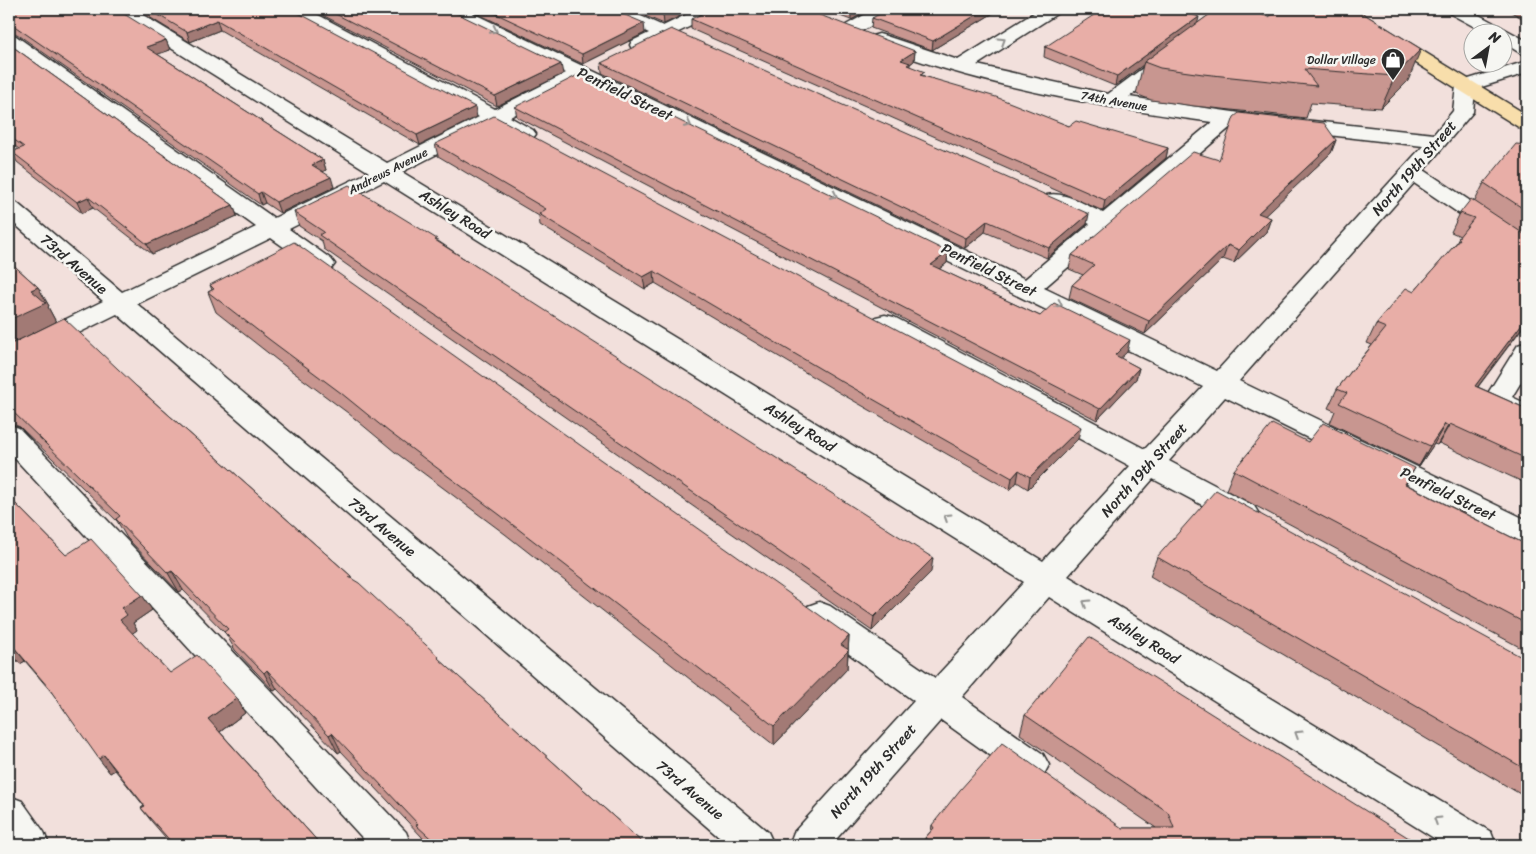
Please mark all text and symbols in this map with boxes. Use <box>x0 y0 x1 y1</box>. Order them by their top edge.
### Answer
north arrow <box>1464 22 1514 72</box>
one-way arrow <box>489 24 498 34</box>
text: N <box>1483 24 1506 51</box>
one-way arrow <box>997 37 1006 47</box>
shop icon: Dollar Village <box>1380 47 1406 81</box>
place label: Dollar Village <box>1307 49 1376 71</box>
street label: Penfield Street <box>573 60 678 129</box>
street label: 74th Avenue <box>1079 84 1149 118</box>
street label: North 19th Street <box>1365 114 1463 222</box>
one-way arrow <box>683 118 692 128</box>
street label: Andrews Avenue <box>343 141 432 201</box>
street label: Ashley Road <box>413 181 497 247</box>
one-way arrow <box>829 189 838 199</box>
street label: 73rd Avenue <box>34 227 114 301</box>
street label: Penfield Street <box>937 236 1042 305</box>
one-way arrow <box>1054 298 1063 309</box>
street label: Ashley Road <box>758 394 842 460</box>
street label: North 19th Street <box>1094 416 1194 523</box>
street label: Penfield Street <box>1396 460 1501 529</box>
street label: 73rd Avenue <box>342 490 422 564</box>
one-way arrow <box>944 514 953 524</box>
one-way arrow <box>1082 599 1091 609</box>
street label: Ashley Road <box>1102 606 1186 672</box>
street label: North 19th Street <box>823 717 923 824</box>
one-way arrow <box>1295 731 1304 741</box>
street label: 73rd Avenue <box>650 753 730 827</box>
one-way arrow <box>1433 816 1442 826</box>

